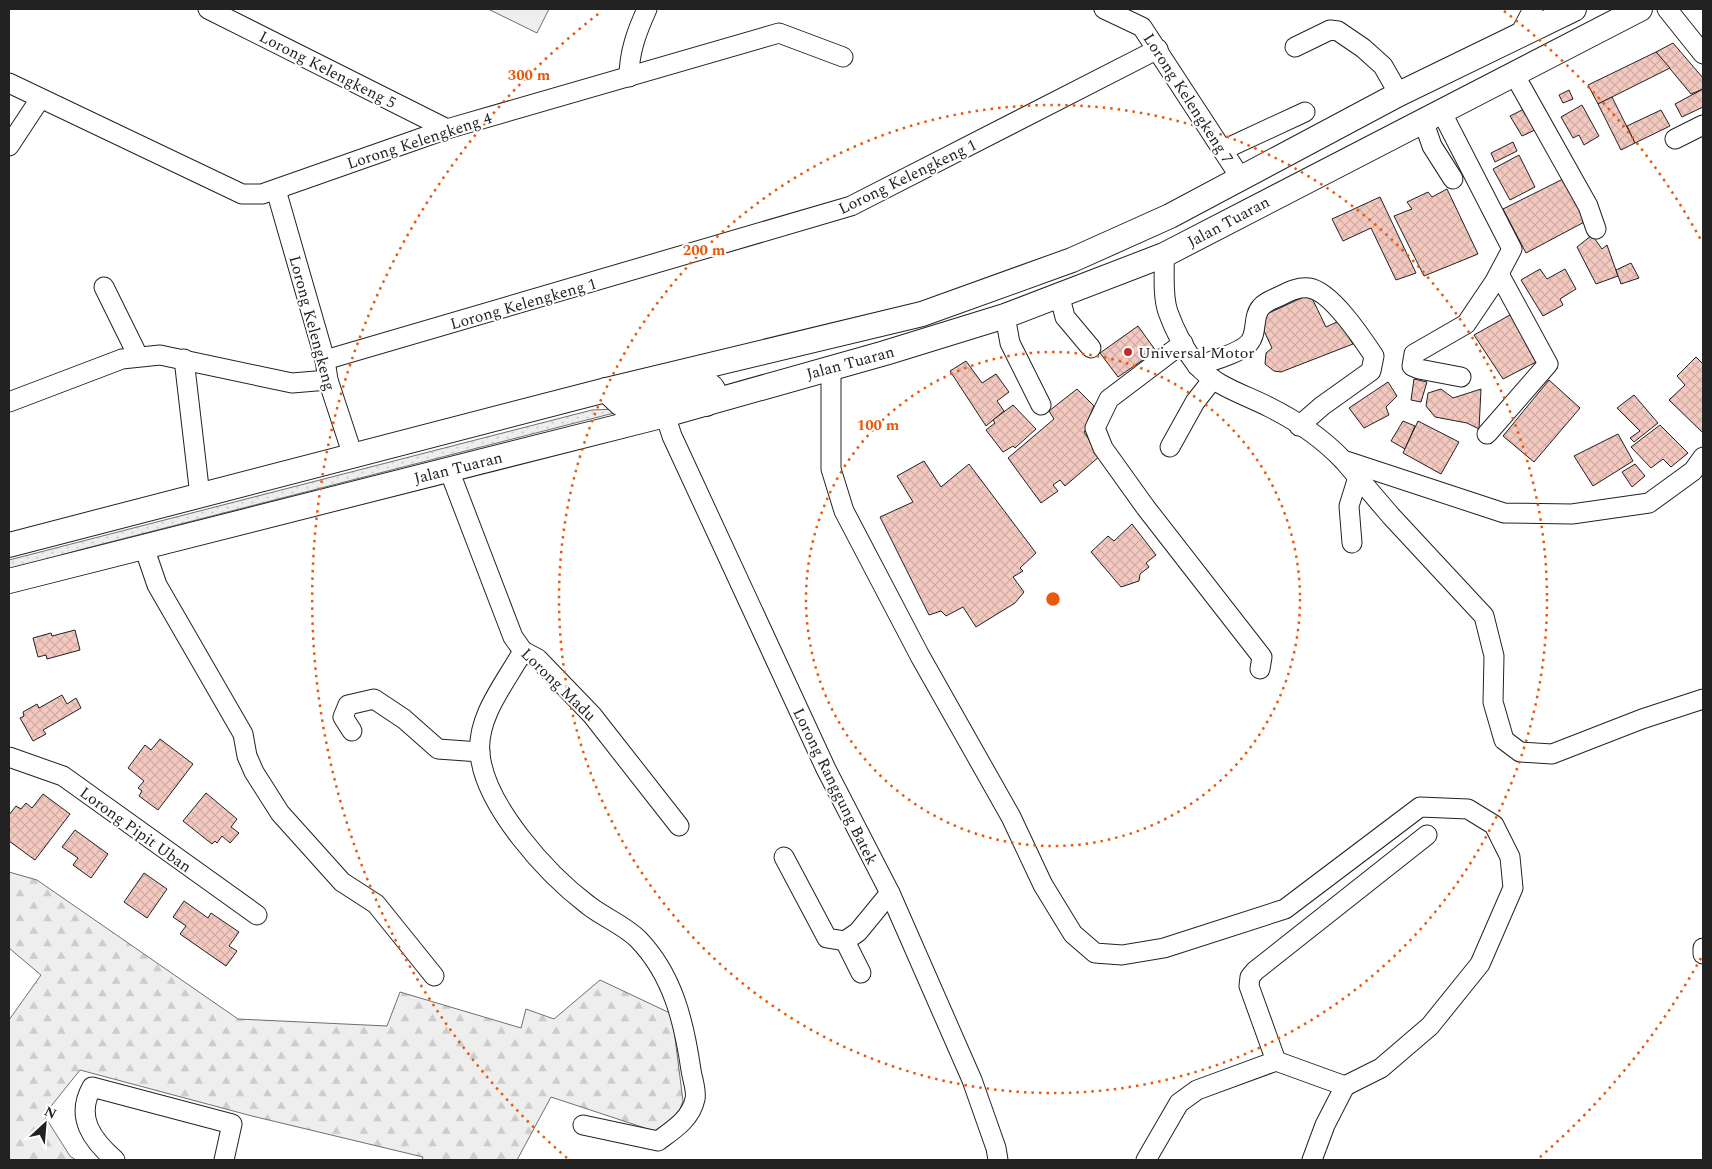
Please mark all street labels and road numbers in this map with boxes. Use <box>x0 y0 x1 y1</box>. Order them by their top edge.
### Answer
street label: Lorong Kelengkeng 5 <box>255 25 400 115</box>
street label: Lorong Kelengkeng 7 <box>1137 29 1239 168</box>
street label: Lorong Kelengkeng 4 <box>344 106 495 176</box>
street label: Lorong Kelengkeng 1 <box>834 133 981 221</box>
street label: Jalan Tuaran <box>1183 190 1274 254</box>
street label: Lorong Kelengkeng <box>282 253 342 394</box>
street label: Lorong Kelengkeng 1 <box>447 272 599 336</box>
street label: Jalan Tuaran <box>803 340 897 386</box>
street label: Jalan Tuaran <box>411 445 505 491</box>
street label: Lorong Madu <box>515 642 601 727</box>
street label: Lorong Ranggung Batek <box>787 704 884 869</box>
street label: Lorong Pipit Uban <box>74 781 196 879</box>

